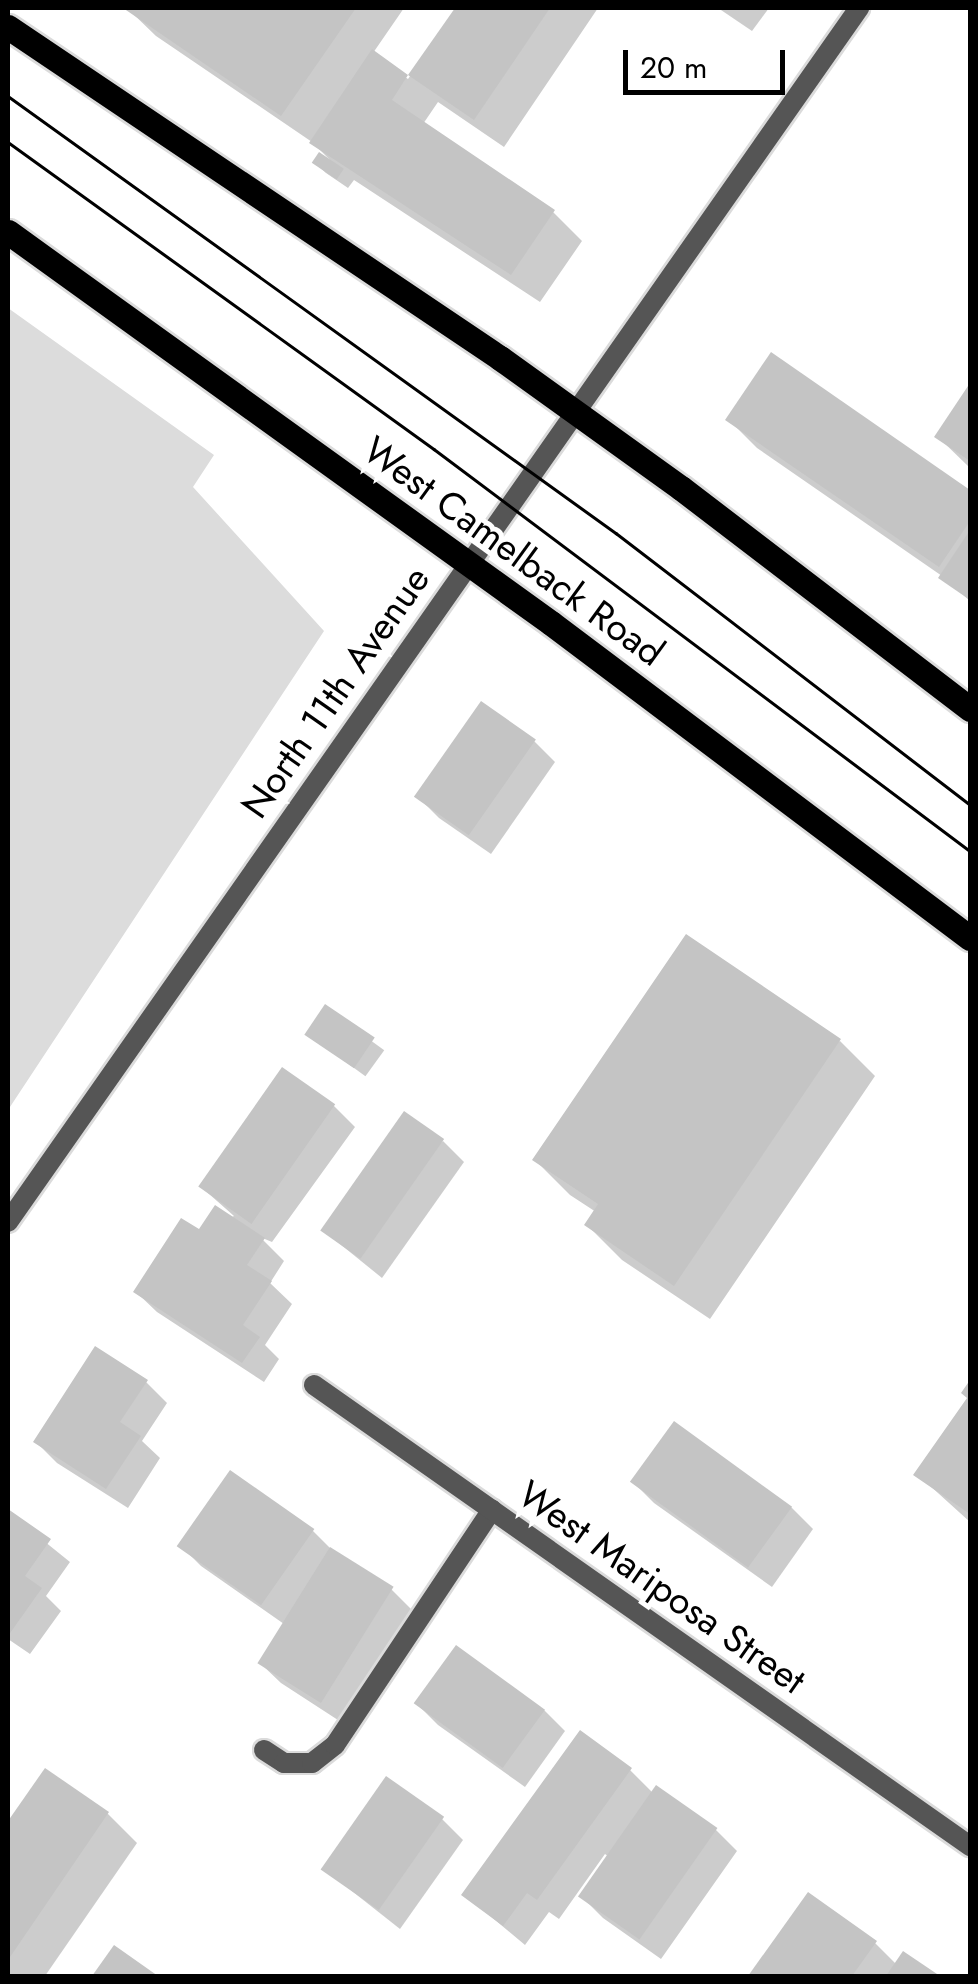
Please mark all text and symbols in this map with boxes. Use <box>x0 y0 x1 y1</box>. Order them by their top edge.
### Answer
scale bar <box>628 30 790 92</box>
text: 20 m <box>640 46 707 89</box>
street label: West Camelback Road <box>355 427 673 675</box>
street label: North 11th Avenue <box>231 557 439 827</box>
street label: West Mariposa Street <box>510 1471 814 1703</box>

